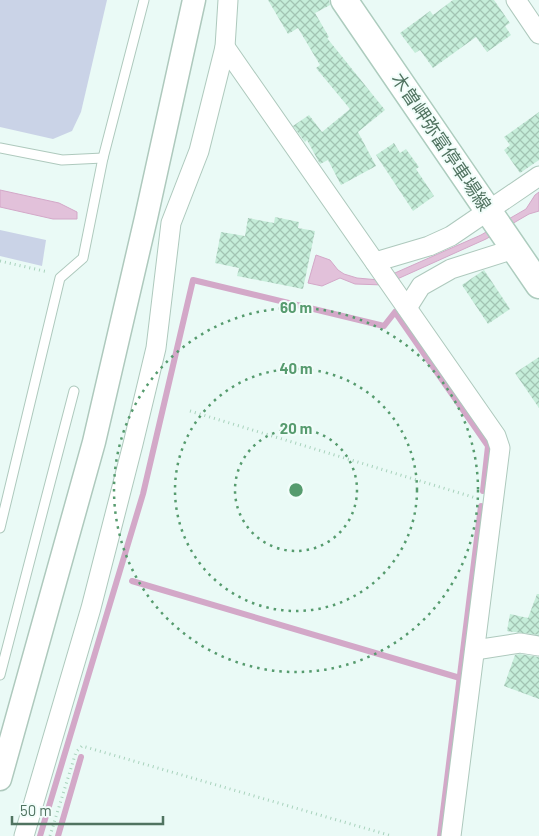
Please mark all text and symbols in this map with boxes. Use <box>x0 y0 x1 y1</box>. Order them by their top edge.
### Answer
street label: 木曽岬弥富停車場線 <box>387 68 496 215</box>
text: 60 m <box>280 298 312 316</box>
text: 40 m <box>279 359 313 377</box>
text: 20 m <box>280 419 312 437</box>
centre of rings <box>287 481 305 499</box>
scale bar <box>12 794 164 826</box>
text: 50 m <box>20 801 52 819</box>

